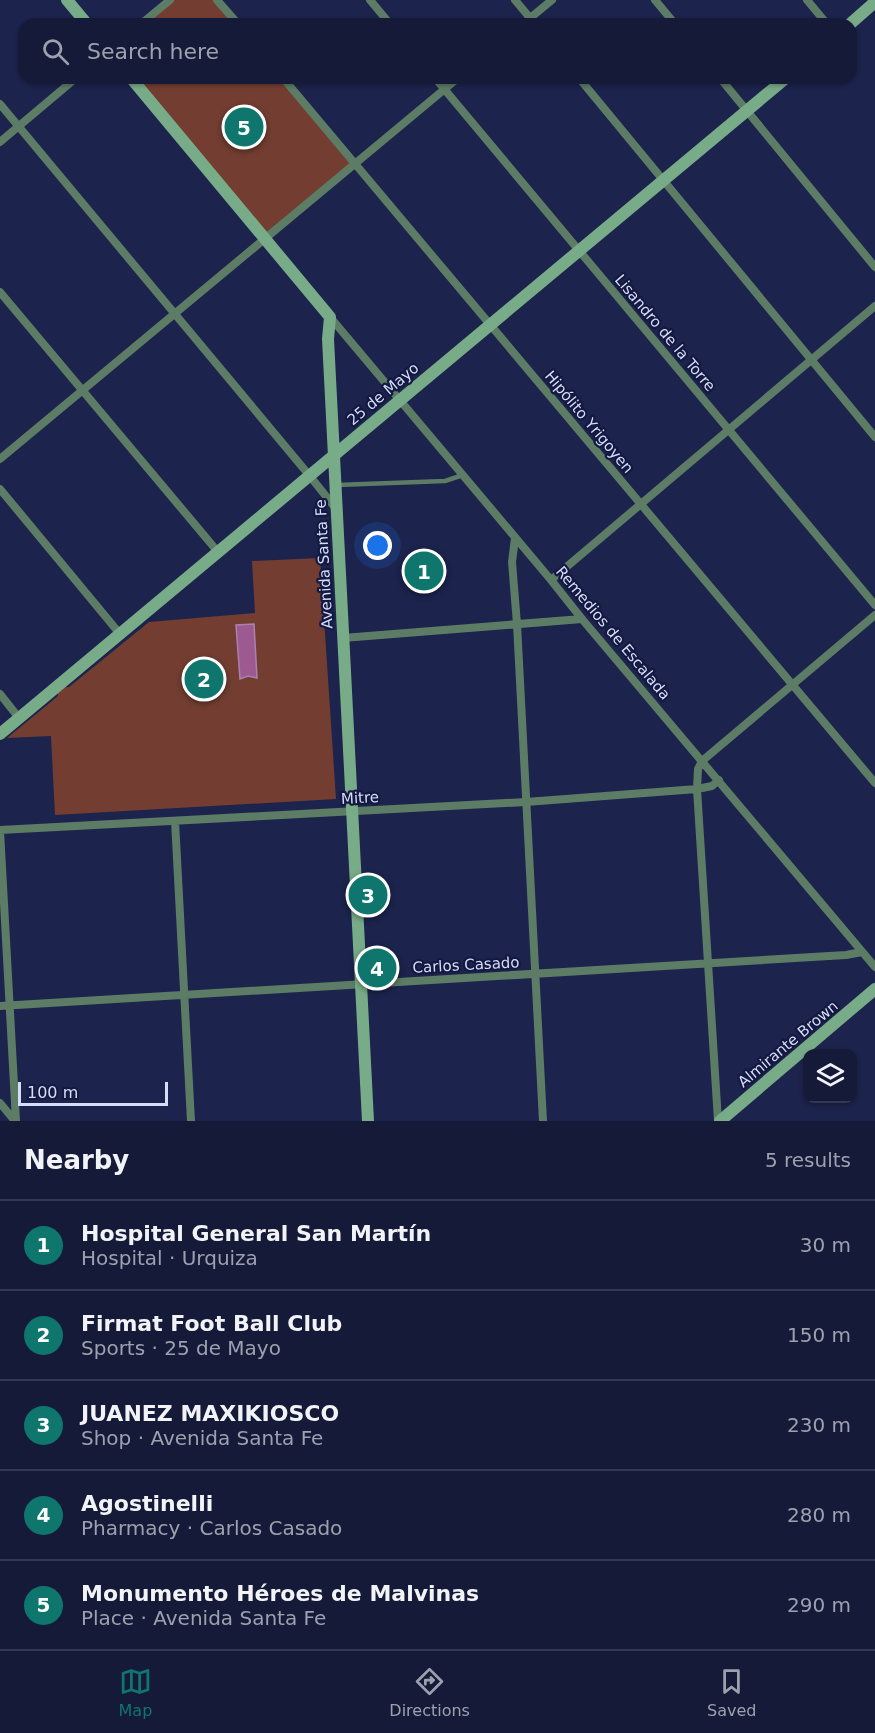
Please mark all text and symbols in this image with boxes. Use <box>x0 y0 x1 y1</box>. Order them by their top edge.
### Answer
search box <box>18 18 857 84</box>
icon: search <box>39 35 72 68</box>
text: Search here <box>87 39 219 64</box>
pin: 5 <box>224 104 264 150</box>
street label: Lisandro de la Torre <box>611 271 719 395</box>
street label: 25 de Mayo <box>344 359 422 429</box>
street label: Hipólito Yrigoyen <box>541 367 637 477</box>
street label: Avenida Santa Fe <box>312 499 336 629</box>
your location <box>363 531 392 560</box>
pin: 1 <box>404 548 444 594</box>
street label: Remedios de Escalada <box>552 563 674 703</box>
pin: 2 <box>184 656 224 702</box>
street label: Mitre <box>341 788 379 808</box>
pin: 3 <box>348 872 388 918</box>
pin: 4 <box>358 946 397 990</box>
street label: Carlos Casado <box>412 953 520 977</box>
street label: Almirante Brown <box>734 997 842 1091</box>
map controls <box>803 1049 857 1103</box>
button: layers <box>803 1049 857 1103</box>
scale bar <box>18 1079 168 1106</box>
text: 100 m <box>27 1083 78 1102</box>
text: Nearby <box>24 1145 129 1175</box>
text: 5 results <box>765 1148 851 1172</box>
text: Hospital General San Martín <box>81 1221 431 1246</box>
text: 1 <box>37 1233 50 1257</box>
text: 30 m <box>800 1233 851 1257</box>
text: Hospital · Urquiza <box>81 1246 258 1270</box>
text: Firmat Foot Ball Club <box>81 1311 342 1336</box>
text: 2 <box>37 1323 50 1347</box>
text: 150 m <box>787 1323 851 1347</box>
text: Sports · 25 de Mayo <box>81 1336 281 1360</box>
text: JUANEZ MAXIKIOSCO <box>81 1401 339 1426</box>
text: 3 <box>37 1413 50 1437</box>
text: 230 m <box>787 1413 851 1437</box>
text: Shop · Avenida Santa Fe <box>81 1426 323 1450</box>
text: Agostinelli <box>81 1491 213 1516</box>
text: 4 <box>37 1503 50 1527</box>
text: 280 m <box>787 1503 851 1527</box>
text: Pharmacy · Carlos Casado <box>81 1516 342 1540</box>
text: Monumento Héroes de Malvinas <box>81 1581 479 1606</box>
text: 5 <box>37 1593 50 1617</box>
text: 290 m <box>787 1593 851 1617</box>
text: Place · Avenida Santa Fe <box>81 1606 326 1630</box>
tab: Map <box>119 1665 152 1720</box>
tab: Directions <box>389 1665 470 1720</box>
tab: Saved <box>707 1665 756 1720</box>

